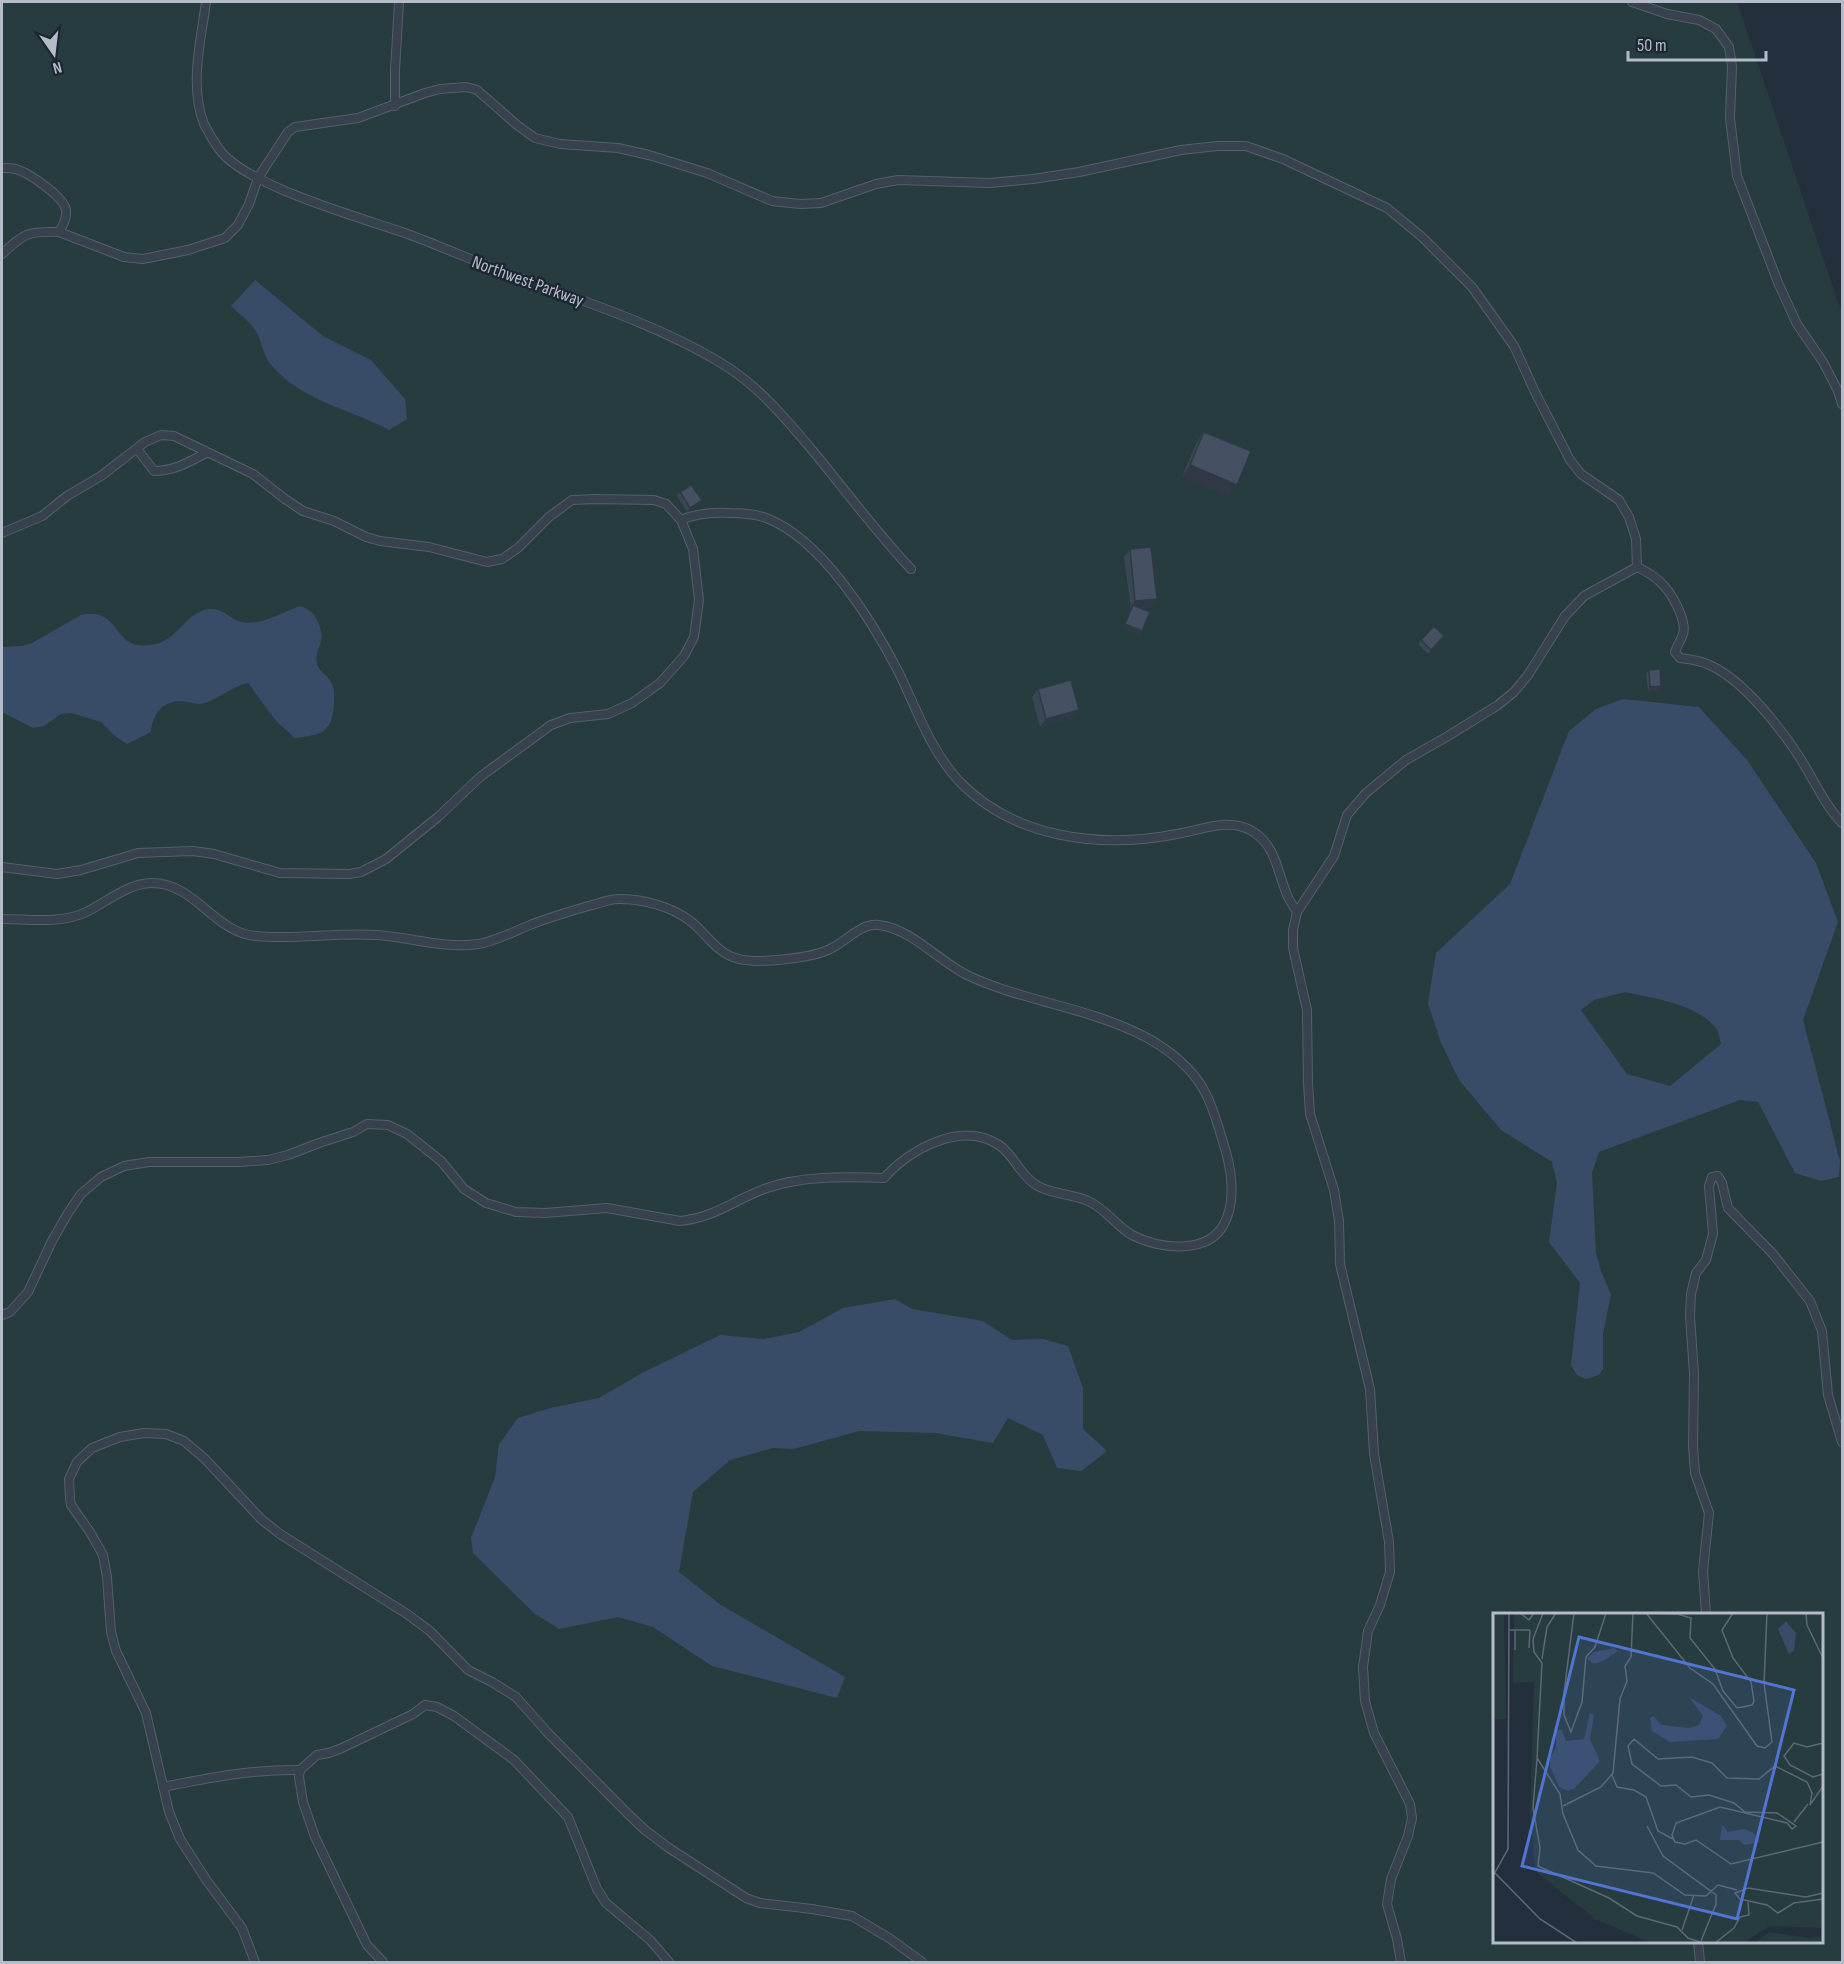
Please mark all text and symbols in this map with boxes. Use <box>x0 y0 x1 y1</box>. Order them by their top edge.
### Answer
north arrow <box>24 24 84 84</box>
scale bar <box>1628 24 1766 62</box>
text: 50 m <box>1637 35 1667 56</box>
text: N <box>51 57 64 77</box>
street label: Northwest Parkway <box>469 252 587 311</box>
inset map <box>1493 1613 1823 1943</box>

